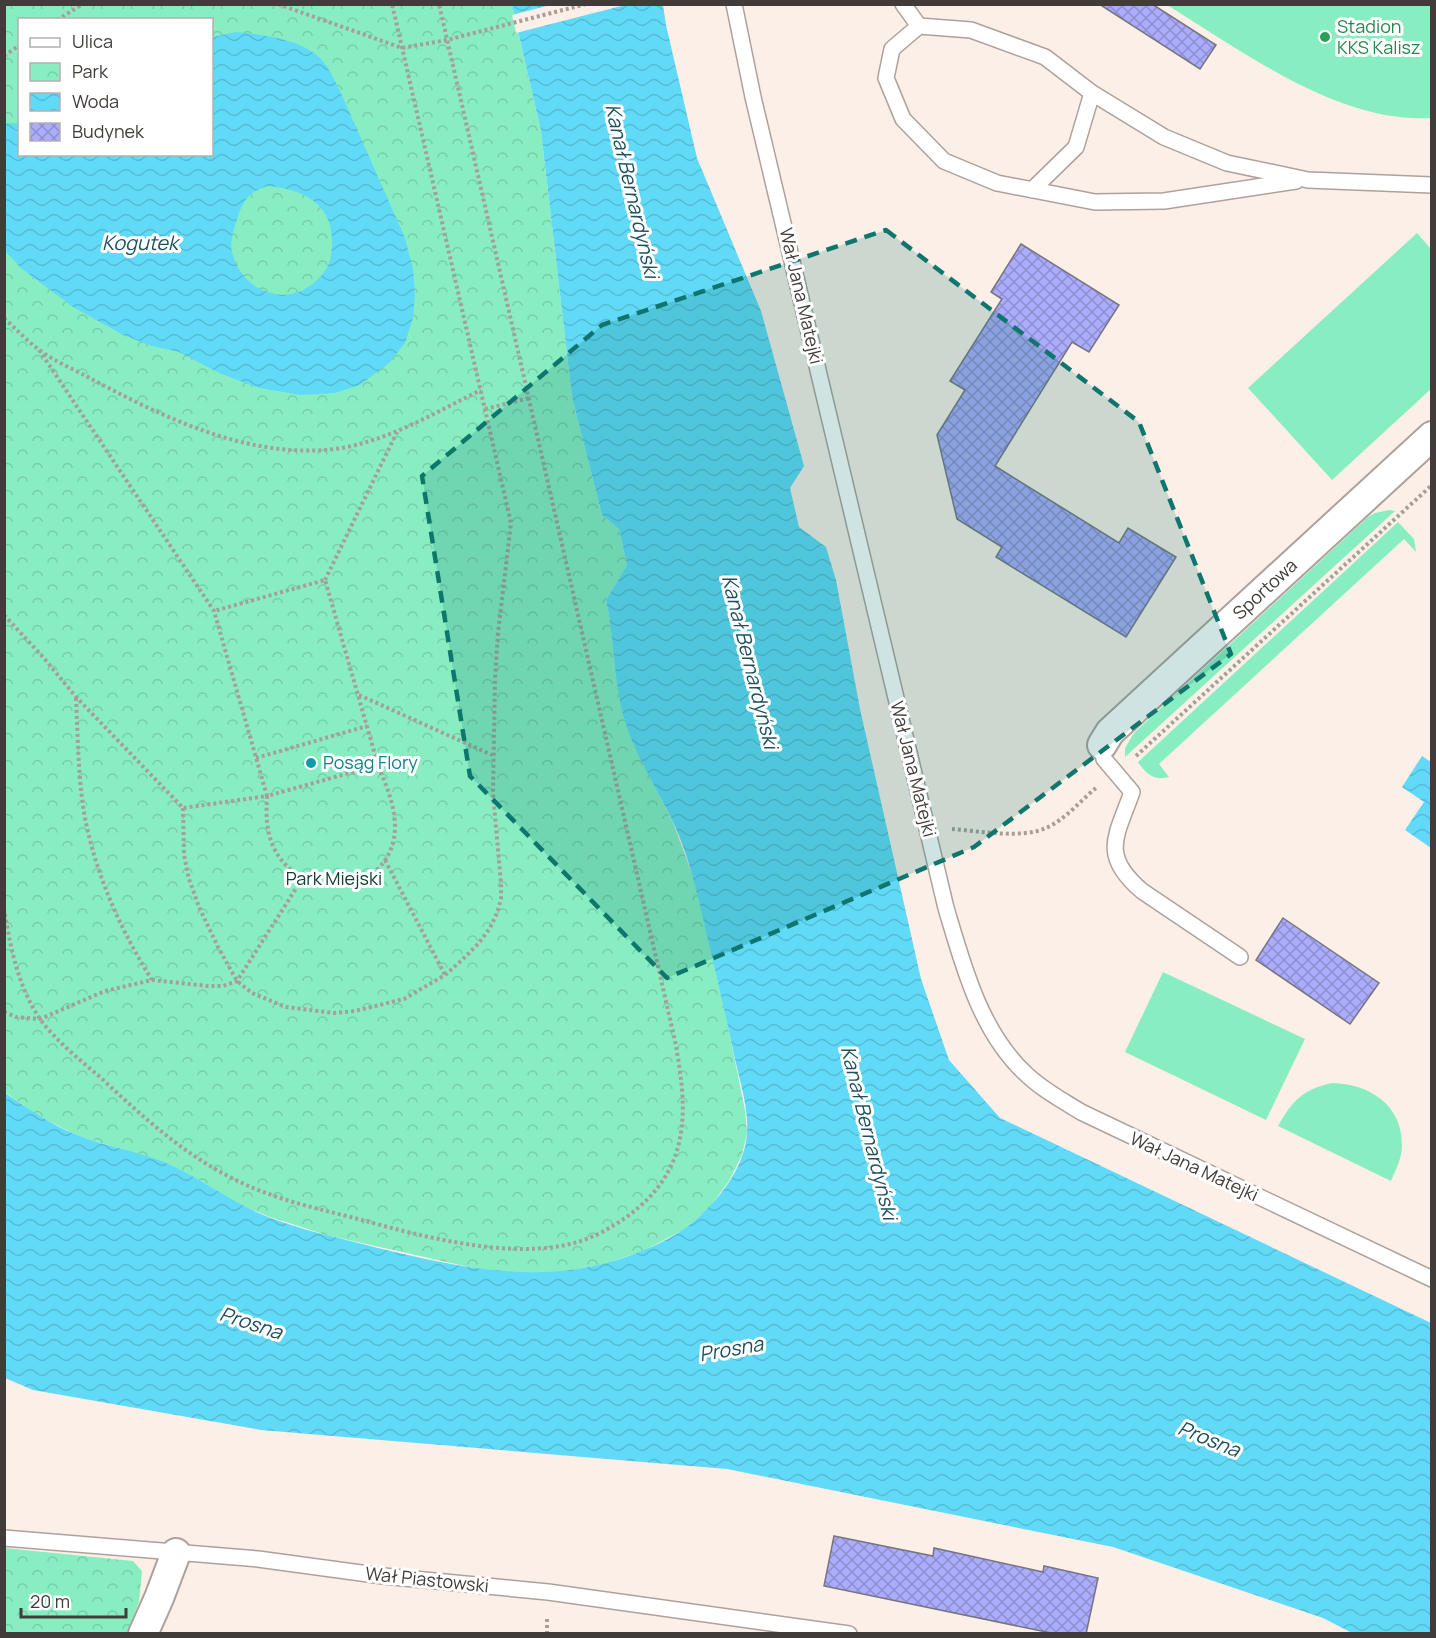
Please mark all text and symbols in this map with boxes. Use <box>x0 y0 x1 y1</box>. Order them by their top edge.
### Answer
place label: Stadion KKS Kalisz <box>1337 14 1421 59</box>
legend <box>18 18 213 156</box>
text: Ulica <box>72 29 113 53</box>
marker: Stadion KKS Kalisz <box>1318 30 1332 44</box>
text: Park <box>72 59 109 83</box>
text: Woda <box>72 89 119 113</box>
water label: Kanał Bernardyński <box>599 101 666 283</box>
text: Budynek <box>72 119 145 143</box>
street label: Wał Jana Matejki <box>775 225 829 366</box>
water label: Kogutek <box>102 229 181 256</box>
street label: Sportowa <box>1227 553 1302 624</box>
water label: Kanał Bernardyński <box>716 572 786 754</box>
street label: Wał Jana Matejki <box>885 698 942 839</box>
place label: Posąg Flory <box>323 750 418 774</box>
marker: Posąg Flory <box>304 756 318 770</box>
park label: Park Miejski <box>286 866 382 890</box>
water label: Kanał Bernardyński <box>835 1043 905 1225</box>
street label: Wał Jana Matejki <box>1126 1126 1263 1206</box>
water label: Prosna <box>216 1300 287 1346</box>
water label: Prosna <box>697 1329 766 1367</box>
water label: Prosna <box>1174 1414 1245 1463</box>
street label: Wał Piastowski <box>364 1561 490 1597</box>
scale bar <box>21 1581 126 1619</box>
text: 20 m <box>30 1589 70 1613</box>

